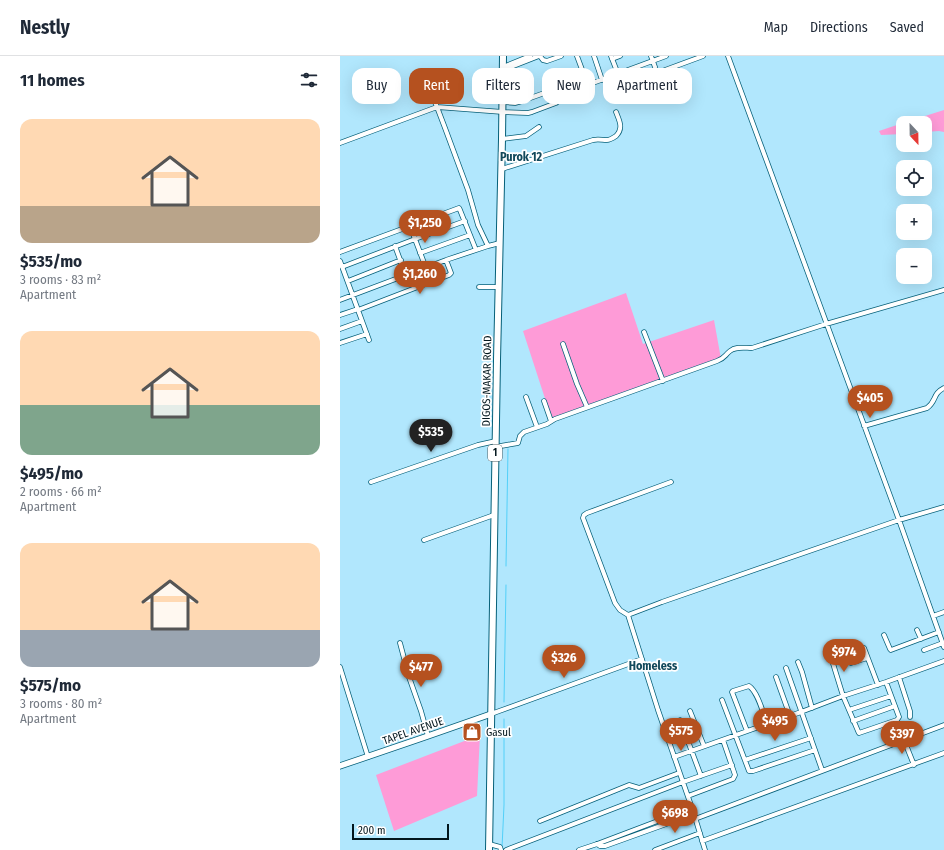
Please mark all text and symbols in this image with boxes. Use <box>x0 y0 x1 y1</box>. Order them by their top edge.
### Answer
text: Nestly <box>20 16 70 39</box>
text: Map <box>764 19 788 36</box>
text: Directions <box>810 19 868 36</box>
text: Saved <box>890 19 924 36</box>
chip: Buy <box>352 68 401 104</box>
chip: Rent <box>409 68 464 104</box>
chip: Filters <box>472 68 534 104</box>
chip: New <box>542 68 595 104</box>
chip: Apartment <box>603 68 692 104</box>
icon: filters <box>298 69 320 91</box>
text: 11 homes <box>20 70 85 91</box>
north arrow <box>896 116 932 152</box>
map controls <box>896 116 932 284</box>
icon: home <box>134 145 206 217</box>
district label: Purok 12 <box>500 150 543 164</box>
button: locate <box>896 160 932 196</box>
button: + <box>896 204 932 240</box>
pin: $1,250 <box>392 210 458 244</box>
text: $1,250 <box>408 215 442 230</box>
button: − <box>896 248 932 284</box>
text: $535/mo <box>20 251 82 272</box>
pin: $1,260 <box>387 261 453 295</box>
text: $1,260 <box>403 266 437 281</box>
text: 3 rooms · 83 m² <box>20 272 101 287</box>
text: Apartment <box>20 287 76 302</box>
street label: DIGOS-MAKAR ROAD <box>480 336 494 426</box>
icon: home <box>134 357 206 429</box>
pin: $405 <box>846 385 894 419</box>
text: $405 <box>857 390 883 405</box>
pin: $535 <box>407 419 455 453</box>
text: $535 <box>418 424 444 439</box>
road number: 1 <box>488 445 502 461</box>
text: $495/mo <box>20 463 83 484</box>
text: 2 rooms · 66 m² <box>20 484 102 499</box>
text: Apartment <box>20 499 76 514</box>
icon: home <box>134 569 206 641</box>
pin: $974 <box>820 639 868 673</box>
text: $974 <box>832 644 856 659</box>
pin: $326 <box>540 645 588 679</box>
text: $326 <box>551 650 577 665</box>
pin: $477 <box>397 654 445 688</box>
text: $477 <box>409 659 433 674</box>
district label: Homeless <box>629 659 678 673</box>
text: $575/mo <box>20 675 81 696</box>
text: 3 rooms · 80 m² <box>20 696 102 711</box>
pin: $495 <box>751 708 799 742</box>
text: Apartment <box>20 711 76 726</box>
text: $495 <box>762 713 788 728</box>
street label: TAPEL AVENUE <box>381 715 445 747</box>
pin: $575 <box>657 718 705 752</box>
shop icon: Gasul <box>461 721 483 743</box>
pin: $397 <box>878 721 926 755</box>
text: $575 <box>669 723 693 738</box>
place label: Gasul <box>486 726 511 739</box>
text: $397 <box>890 726 914 741</box>
pin: $698 <box>651 800 699 834</box>
text: $698 <box>662 805 688 820</box>
scale bar <box>352 822 449 841</box>
text: 200 m <box>358 824 385 837</box>

